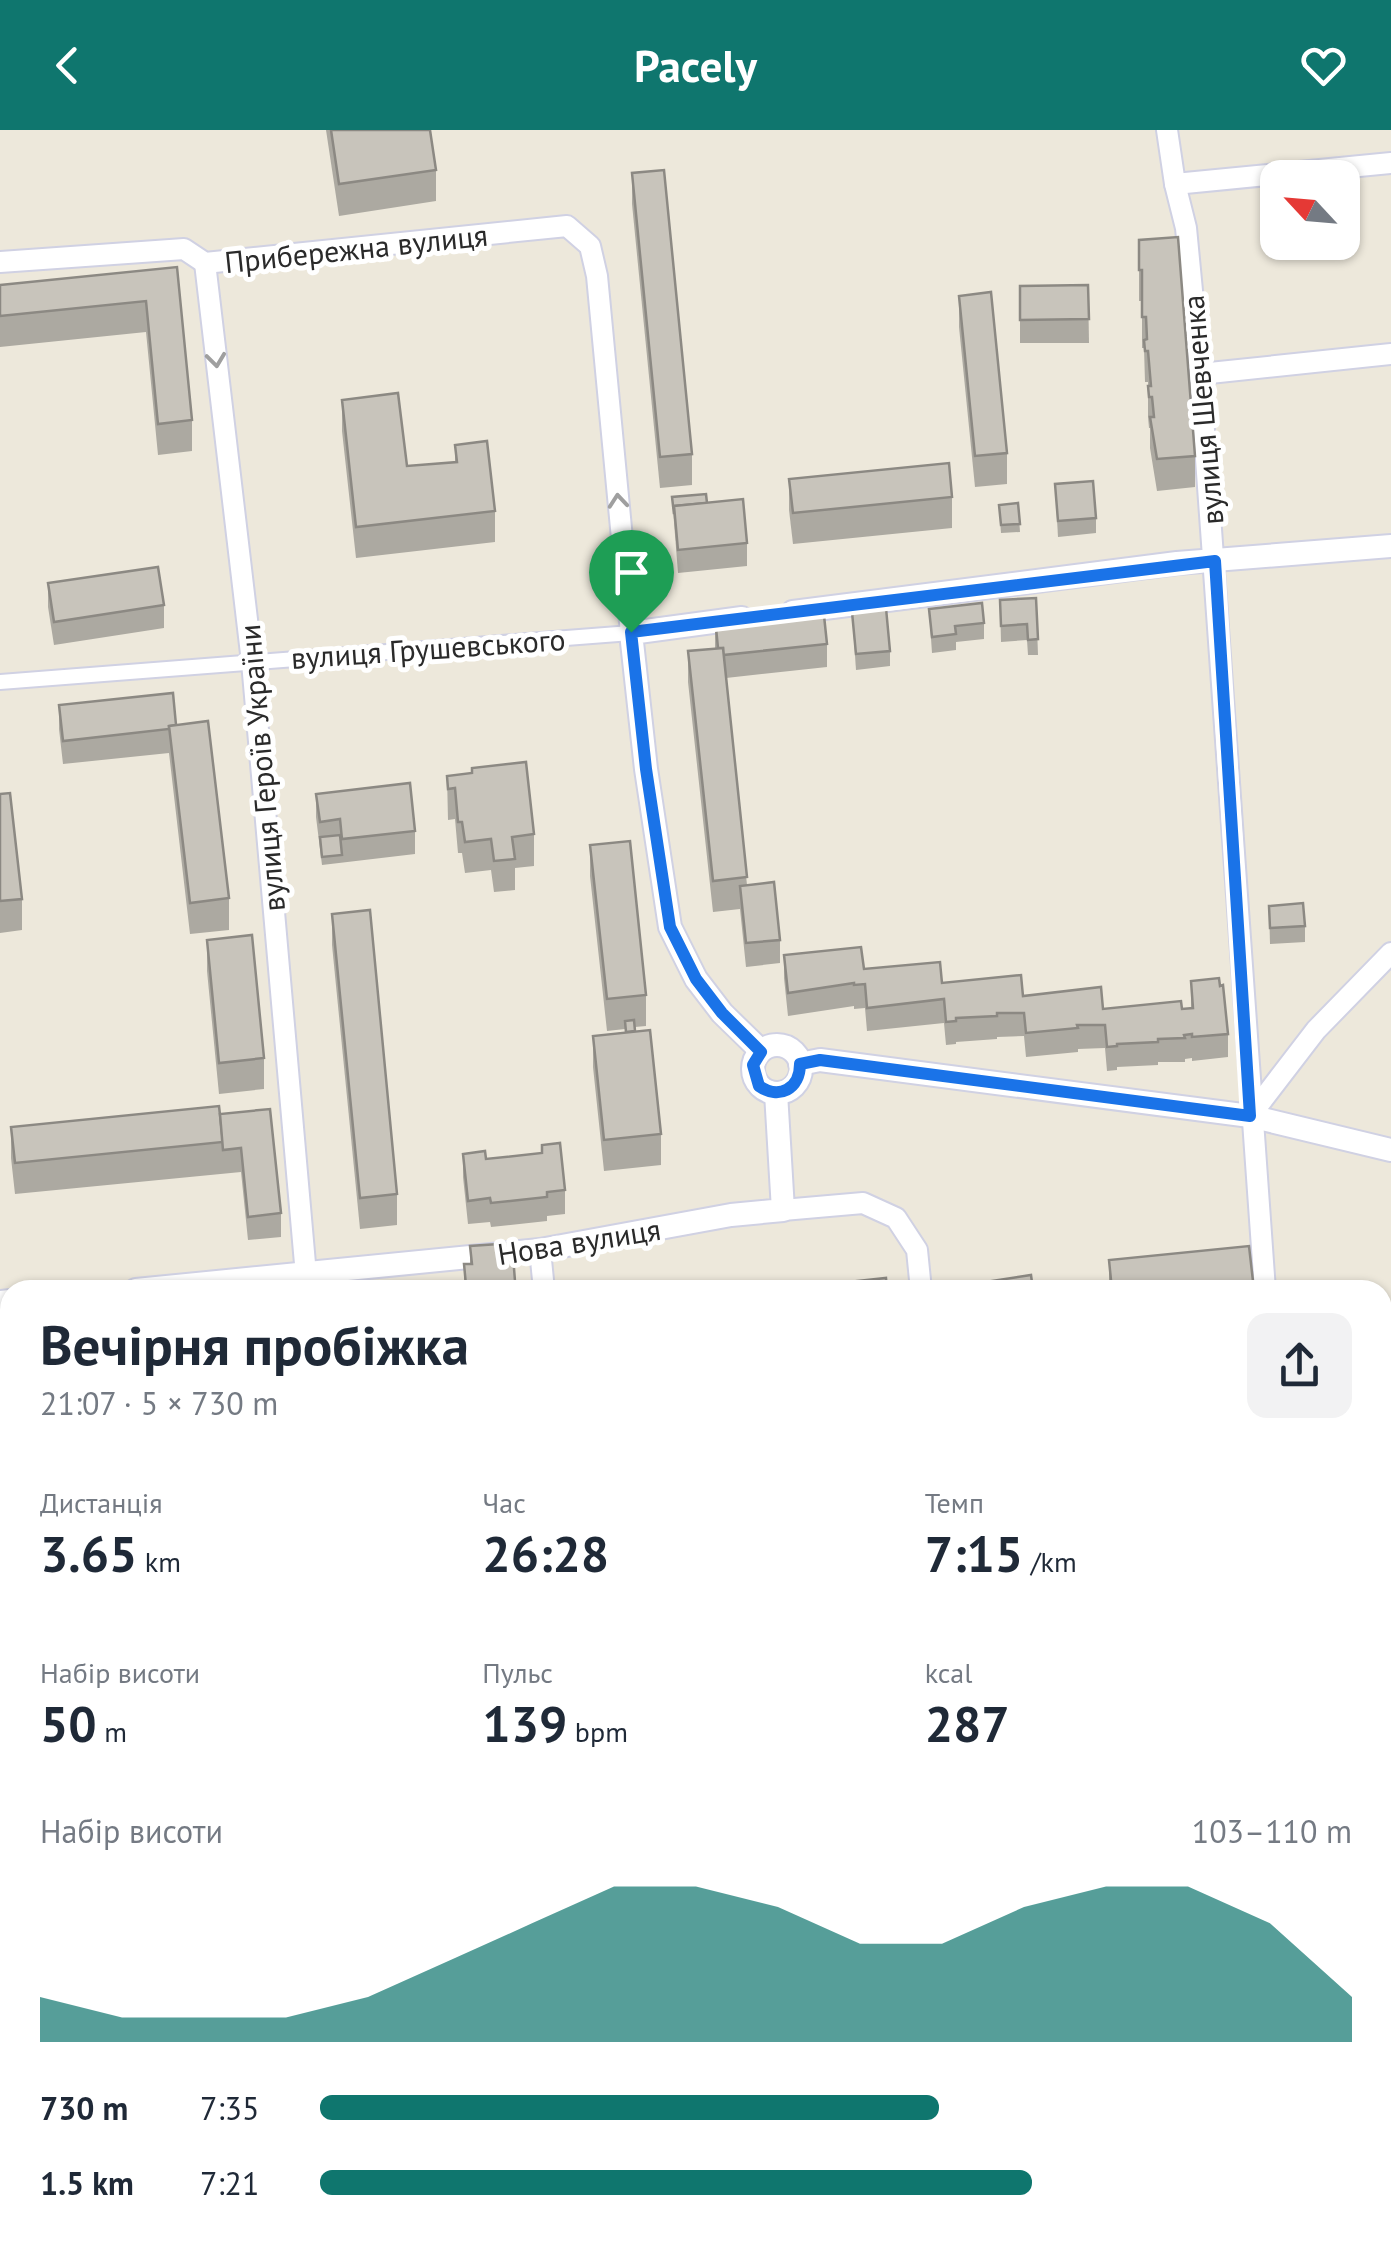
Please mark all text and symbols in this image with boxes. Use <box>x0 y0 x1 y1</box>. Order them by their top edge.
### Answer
text: Pacely <box>634 36 757 94</box>
icon: back <box>40 38 95 93</box>
icon: heart <box>1296 38 1351 93</box>
north arrow <box>1260 160 1360 260</box>
map controls <box>1260 160 1360 260</box>
street label: Прибережна вулиця <box>222 215 490 281</box>
street label: вулиця Шевченка <box>1173 293 1231 527</box>
one-way arrow <box>205 353 226 369</box>
one-way arrow <box>608 492 629 508</box>
pin <box>589 530 674 633</box>
icon: arrive <box>604 545 659 600</box>
street label: вулиця Грушевського <box>289 619 567 677</box>
street label: вулиця Героїв України <box>229 623 293 913</box>
street label: Нова вулиця <box>495 1209 663 1273</box>
text: Вечірня пробіжка <box>40 1309 469 1380</box>
button: share <box>1247 1313 1352 1418</box>
text: 21:07 · 5 × 730 m <box>40 1382 278 1424</box>
text: Дистанція <box>40 1484 163 1521</box>
text: Час <box>482 1484 526 1521</box>
text: Темп <box>925 1484 984 1521</box>
text: 3.65 <box>40 1521 137 1586</box>
text: 26:28 <box>482 1521 609 1586</box>
text: 7:15 <box>925 1521 1023 1586</box>
text: km <box>137 1543 181 1580</box>
text: /km <box>1023 1543 1077 1580</box>
text: Набір висоти <box>40 1654 200 1691</box>
text: Пульс <box>482 1654 553 1691</box>
text: kcal <box>925 1654 972 1691</box>
text: 50 <box>40 1691 97 1756</box>
text: 139 <box>482 1691 567 1756</box>
text: 287 <box>925 1691 1010 1756</box>
text: m <box>97 1713 127 1750</box>
text: bpm <box>567 1713 628 1750</box>
text: Набір висоти <box>40 1810 223 1852</box>
text: 103–110 m <box>1192 1810 1352 1852</box>
text: 730 m <box>40 2087 128 2129</box>
text: 7:35 <box>200 2087 259 2129</box>
text: 1.5 km <box>40 2162 134 2204</box>
text: 7:21 <box>200 2162 259 2204</box>

